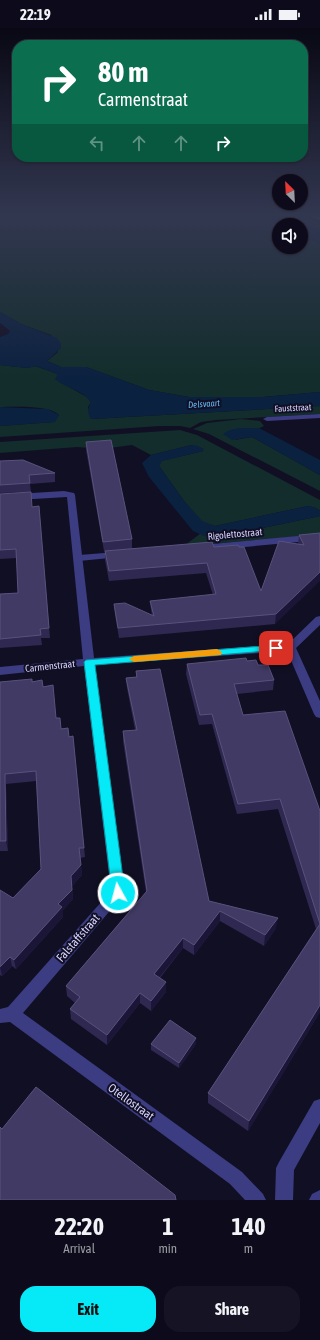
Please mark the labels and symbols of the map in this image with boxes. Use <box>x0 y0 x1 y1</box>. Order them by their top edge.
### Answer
north arrow <box>272 174 308 210</box>
water label: Delsvaart <box>188 398 221 410</box>
street label: Fauststraat <box>274 402 312 414</box>
street label: Rigolettostraat <box>207 526 263 542</box>
pin <box>259 631 293 665</box>
street label: Carmenstraat <box>25 658 76 674</box>
position arrow <box>97 872 139 914</box>
street label: Falstaffstraat <box>53 911 103 965</box>
street label: Otellostraat <box>105 1081 157 1124</box>

